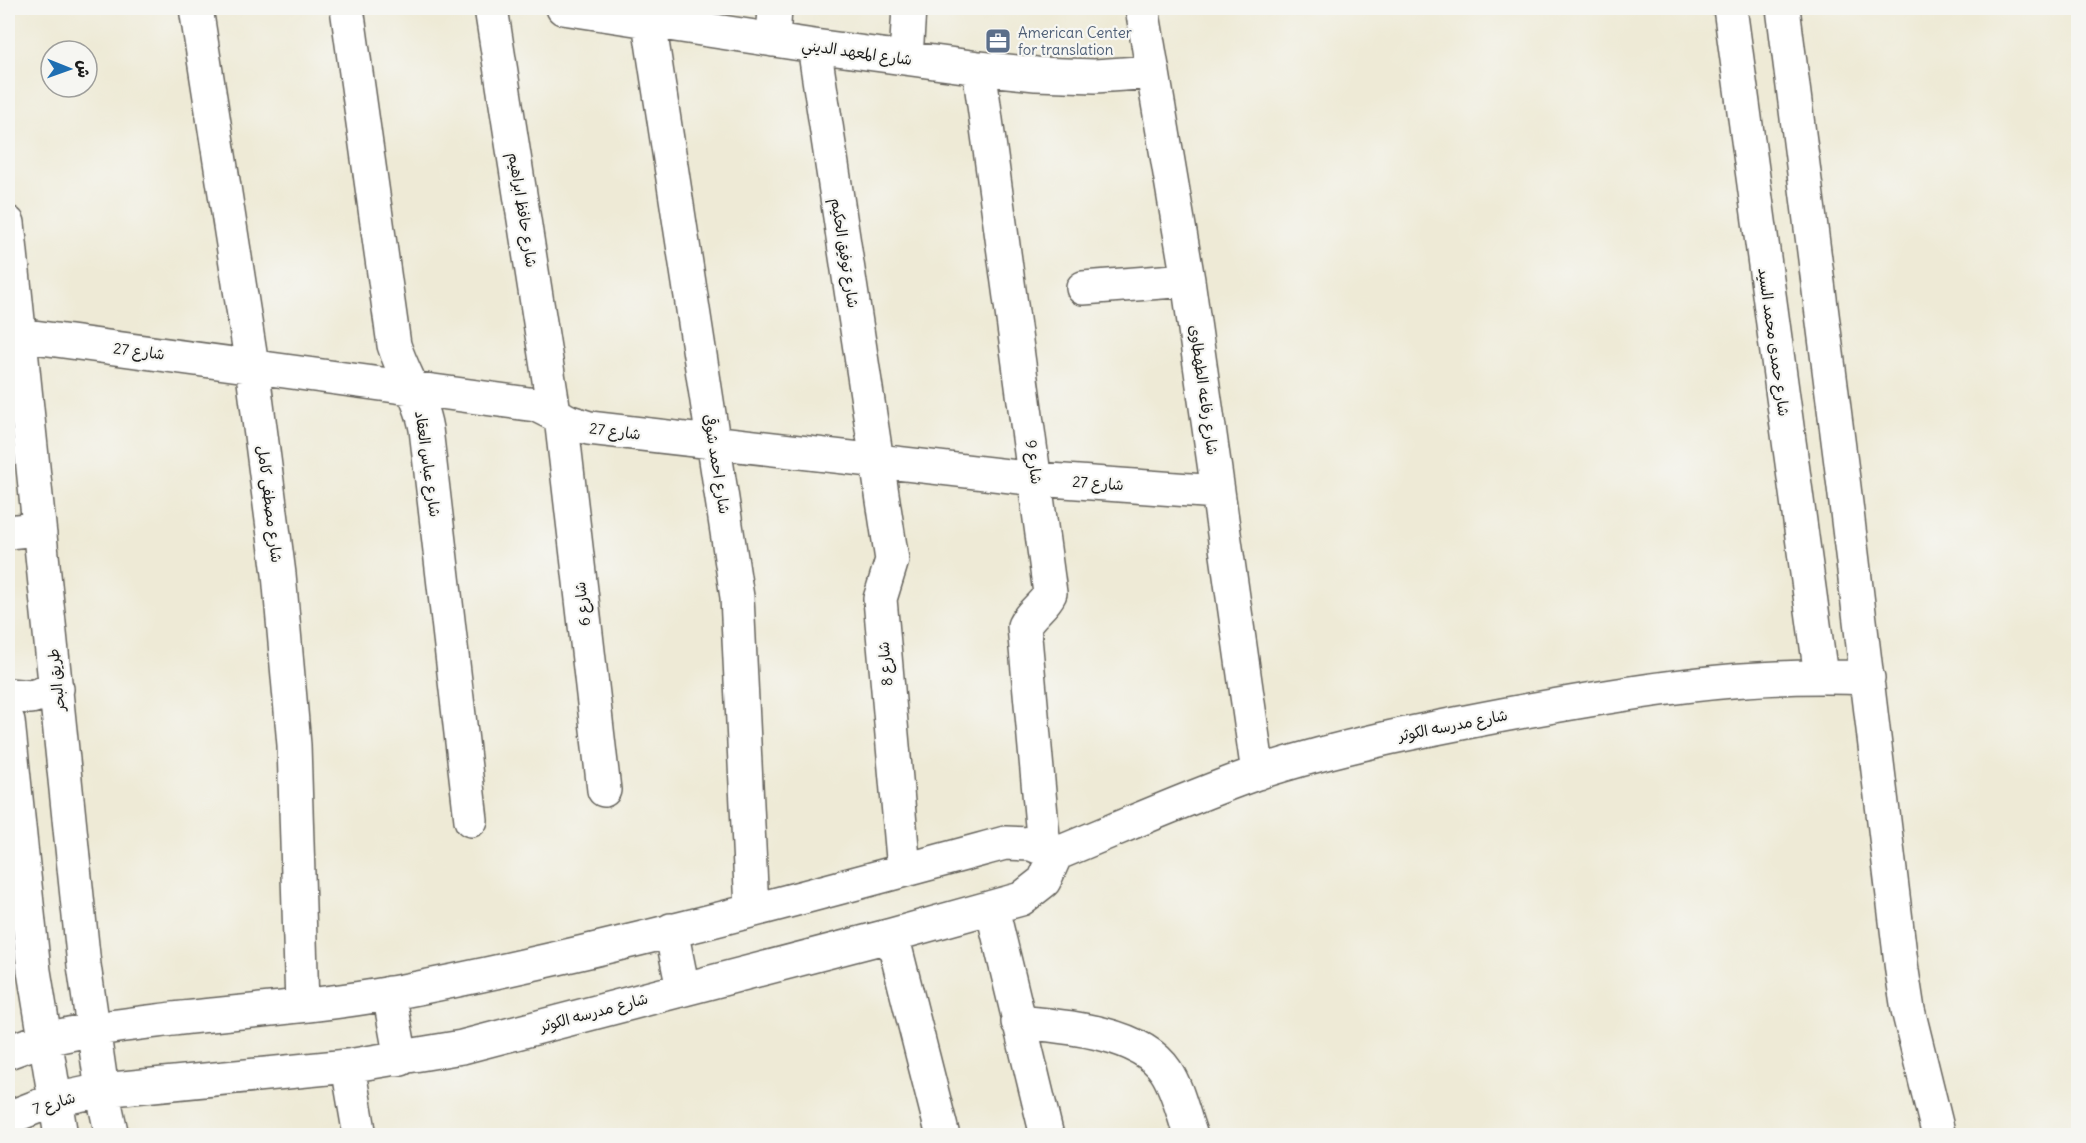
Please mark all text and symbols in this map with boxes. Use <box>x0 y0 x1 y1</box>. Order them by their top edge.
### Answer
place label: American Center for translation <box>1018 23 1132 59</box>
office icon: American Center for translation <box>983 26 1013 56</box>
street label: شارع المعهد الديني <box>800 35 913 73</box>
north arrow <box>39 39 99 99</box>
text: ش <box>74 60 94 78</box>
street label: شارع حافظ ابراهيم <box>502 151 541 269</box>
street label: شارع توفيق الحكيم <box>824 197 863 310</box>
street label: شارع حمدى محمد السيد <box>1753 267 1794 418</box>
street label: شارع رفاعه الطهطاوى <box>1184 324 1223 456</box>
street label: شارع 27 <box>112 338 166 365</box>
street label: شارع عباس العقاد <box>410 410 445 518</box>
street label: شارع احمد شوقى <box>699 412 735 516</box>
street label: شارع 27 <box>588 418 642 445</box>
street label: شارع 9 <box>1020 439 1047 486</box>
street label: شارع مصطفى كامل <box>252 444 287 564</box>
street label: شارع 27 <box>1072 472 1124 495</box>
street label: شارع 6 <box>570 581 595 627</box>
street label: شارع 8 <box>874 641 897 687</box>
street label: طريق البحر <box>43 648 69 713</box>
street label: شارع مدرسه الكوثر <box>1395 705 1509 746</box>
street label: شارع مدرسه الكوثر <box>536 988 650 1037</box>
street label: شارع 7 <box>30 1088 78 1119</box>

